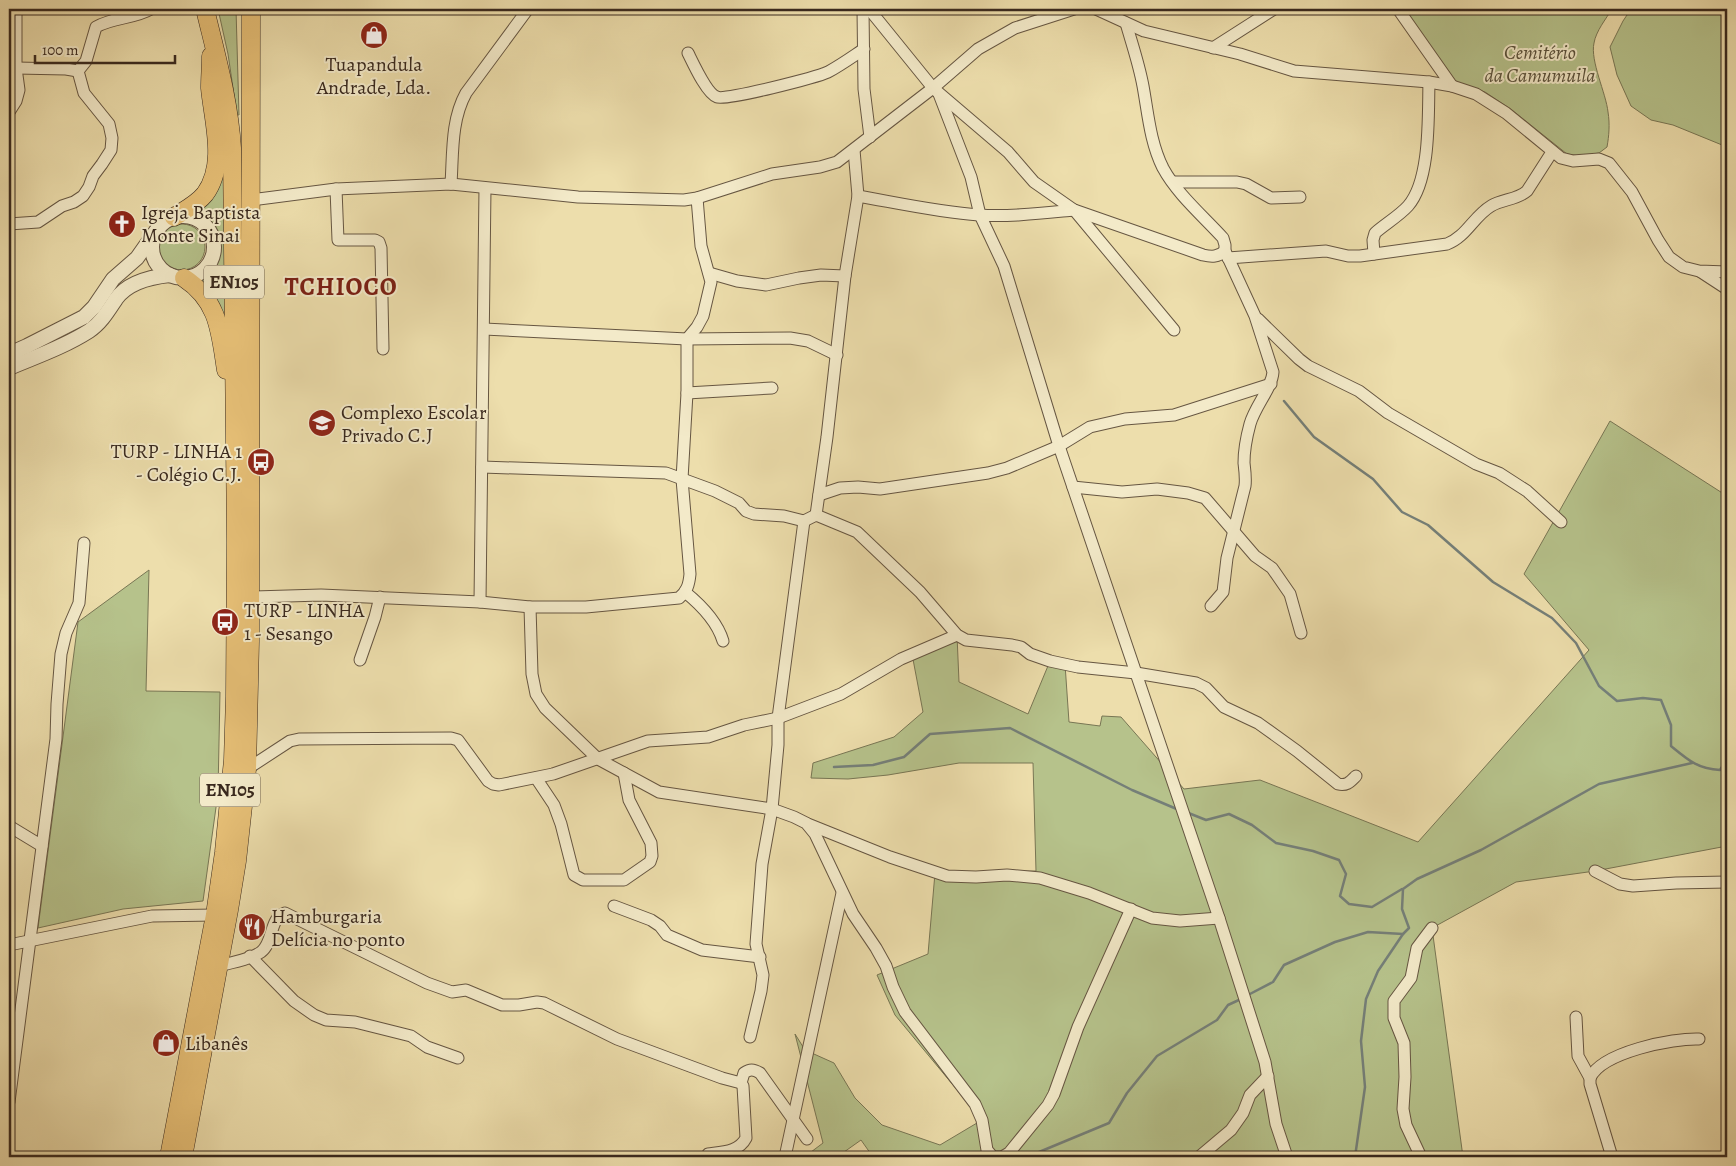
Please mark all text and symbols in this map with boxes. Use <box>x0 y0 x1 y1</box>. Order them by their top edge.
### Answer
shop icon: Tuapandula Andrade, Lda. <box>359 20 389 50</box>
scale bar <box>35 32 175 64</box>
park label: Cemitério da Camumuila <box>1484 39 1596 89</box>
text: 100 m <box>42 40 79 60</box>
place label: Tuapandula Andrade, Lda. <box>316 51 431 101</box>
place label: Igreja Baptista Monte Sinai <box>141 199 261 249</box>
church icon: Igreja Baptista Monte Sinai <box>107 209 137 239</box>
road number: EN105 <box>204 266 264 298</box>
district label: TCHIOCO <box>284 270 398 304</box>
place label: Complexo Escolar Privado C.J <box>341 399 487 449</box>
school or university icon: Complexo Escolar Privado C.J <box>307 408 337 438</box>
place label: TURP - LINHA 1 - Colégio C.J. <box>111 438 242 488</box>
bus stop icon: TURP - LINHA 1 - Colégio C.J. <box>246 447 276 477</box>
place label: TURP - LINHA 1 - Sesango <box>244 597 365 647</box>
bus stop icon: TURP - LINHA 1 - Sesango <box>210 607 240 637</box>
road number: EN105 <box>200 774 260 806</box>
place label: Hamburgaria Delícia no ponto <box>271 903 405 953</box>
restaurant icon: Hamburgaria Delícia no ponto <box>237 912 267 942</box>
shop icon: Libanês <box>151 1028 181 1058</box>
place label: Libanês <box>185 1030 248 1057</box>

